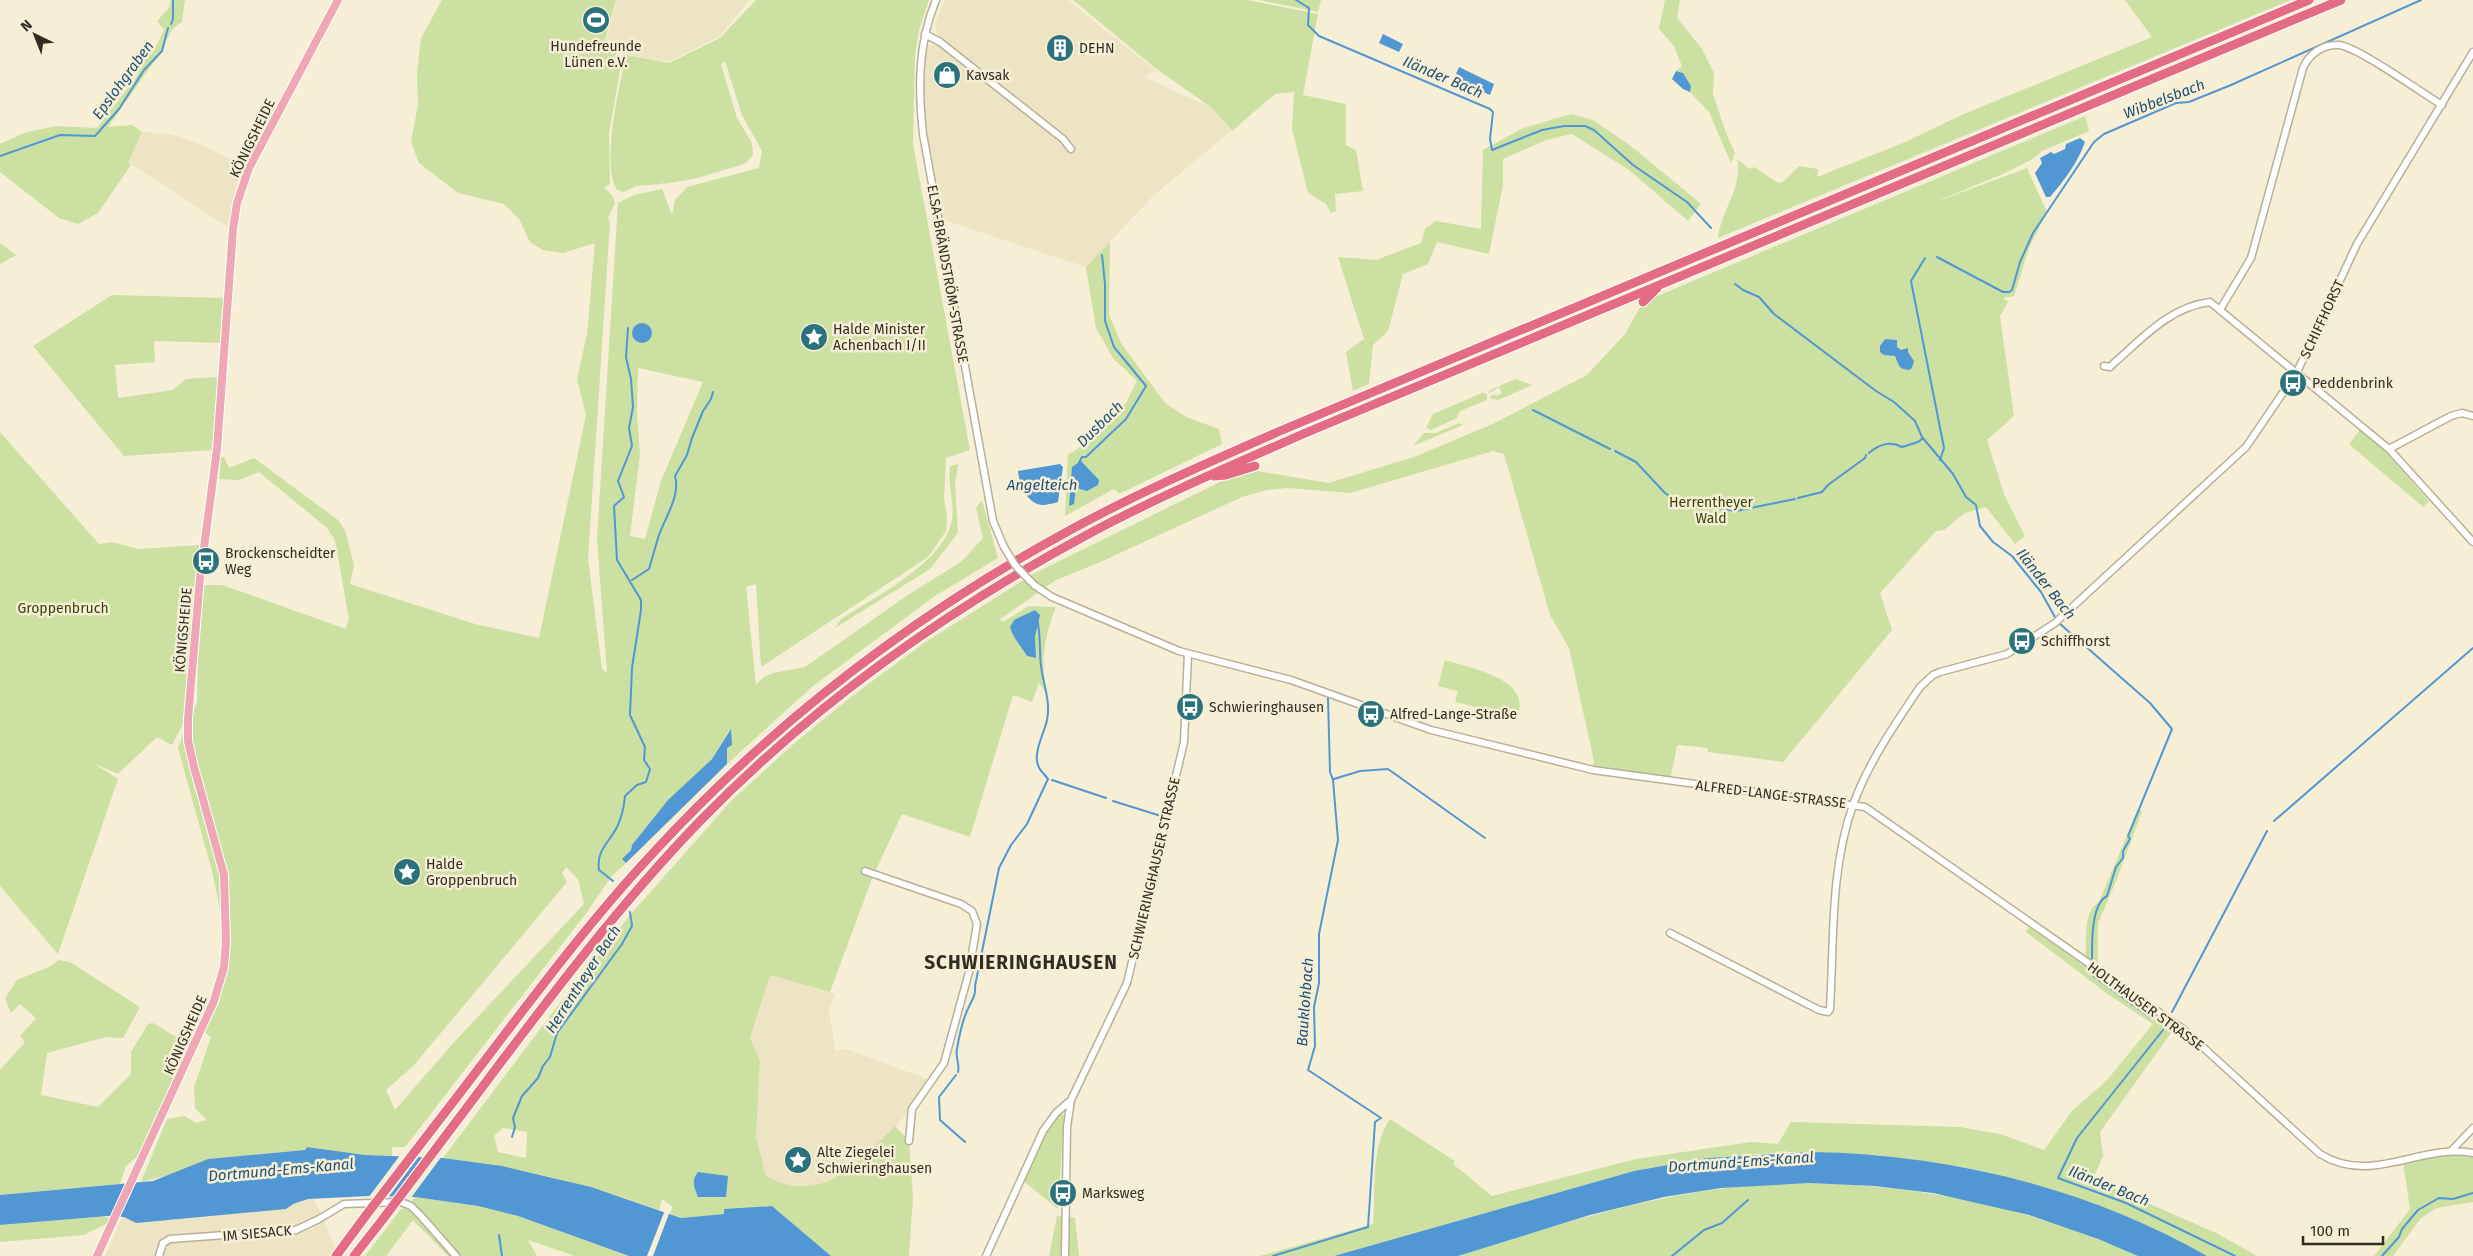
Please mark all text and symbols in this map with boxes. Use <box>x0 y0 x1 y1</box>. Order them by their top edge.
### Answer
sports icon: Hundefreunde Lünen e.V. <box>581 5 611 35</box>
north arrow <box>10 10 60 60</box>
text: N <box>17 16 36 35</box>
building icon: DEHN <box>1045 33 1075 63</box>
water label: Epslohgraben <box>88 37 158 123</box>
place label: Hundefreunde Lünen e.V. <box>550 38 642 71</box>
place label: DEHN <box>1079 40 1115 57</box>
water label: Iländer Bach <box>1400 52 1486 102</box>
shop icon: Kavsak <box>932 60 962 90</box>
place label: Kavsak <box>966 67 1010 84</box>
water label: Wibbelsbach <box>2121 75 2207 123</box>
street label: KÖNIGSHEIDE <box>225 96 279 180</box>
street label: ELSA-BRÄNDSTRÖM-STRASSE <box>923 183 973 365</box>
street label: SCHIFFHORST <box>2297 276 2348 361</box>
place label: Halde Minister Achenbach I/II <box>833 321 926 354</box>
place icon: Halde Minister Achenbach I/II <box>799 322 829 352</box>
bus stop icon: Peddenbrink <box>2278 368 2308 398</box>
place label: Peddenbrink <box>2312 375 2394 392</box>
water label: Dusbach <box>1073 397 1127 451</box>
water label: Angelteich <box>1006 476 1077 494</box>
park label: Herrentheyer Wald <box>1669 494 1754 527</box>
place label: Brockenscheidter Weg <box>225 545 336 578</box>
water label: Iländer Bach <box>2013 545 2079 623</box>
bus stop icon: Brockenscheidter Weg <box>191 546 221 576</box>
street label: KÖNIGSHEIDE <box>170 587 196 673</box>
park label: Groppenbruch <box>17 600 109 617</box>
bus stop icon: Schiffhorst <box>2007 626 2037 656</box>
place label: Schiffhorst <box>2041 633 2111 650</box>
bus stop icon: Schwieringhausen <box>1175 692 1205 722</box>
place label: Schwieringhausen <box>1209 699 1324 716</box>
bus stop icon: Alfred-Lange-Straße <box>1356 699 1386 729</box>
place label: Alfred-Lange-Straße <box>1390 706 1517 723</box>
street label: SCHWIERINGHAUSER STRASSE <box>1125 775 1184 961</box>
street label: ALFRED-LANGE-STRASSE <box>1695 777 1847 812</box>
place label: Halde Groppenbruch <box>426 856 517 889</box>
place icon: Halde Groppenbruch <box>392 857 422 887</box>
water label: Herrentheyer Bach <box>541 922 625 1036</box>
district label: SCHWIERINGHAUSEN <box>924 951 1118 974</box>
water label: Bauklohbach <box>1293 957 1317 1047</box>
street label: HOLTHAUSER STRASSE <box>2084 958 2207 1054</box>
street label: KÖNIGSHEIDE <box>159 992 211 1078</box>
place label: Alte Ziegelei Schwieringhausen <box>817 1144 932 1177</box>
place icon: Alte Ziegelei Schwieringhausen <box>783 1145 813 1175</box>
water label: Dortmund-Ems-Kanal <box>1668 1148 1814 1176</box>
water label: Dortmund-Ems-Kanal <box>208 1155 354 1185</box>
water label: Iländer Bach <box>2066 1162 2152 1210</box>
bus stop icon: Marksweg <box>1048 1178 1078 1208</box>
place label: Marksweg <box>1082 1185 1145 1202</box>
scale bar <box>2303 1214 2383 1246</box>
street label: IM SIESACK <box>222 1222 293 1245</box>
text: 100 m <box>2310 1222 2350 1240</box>

